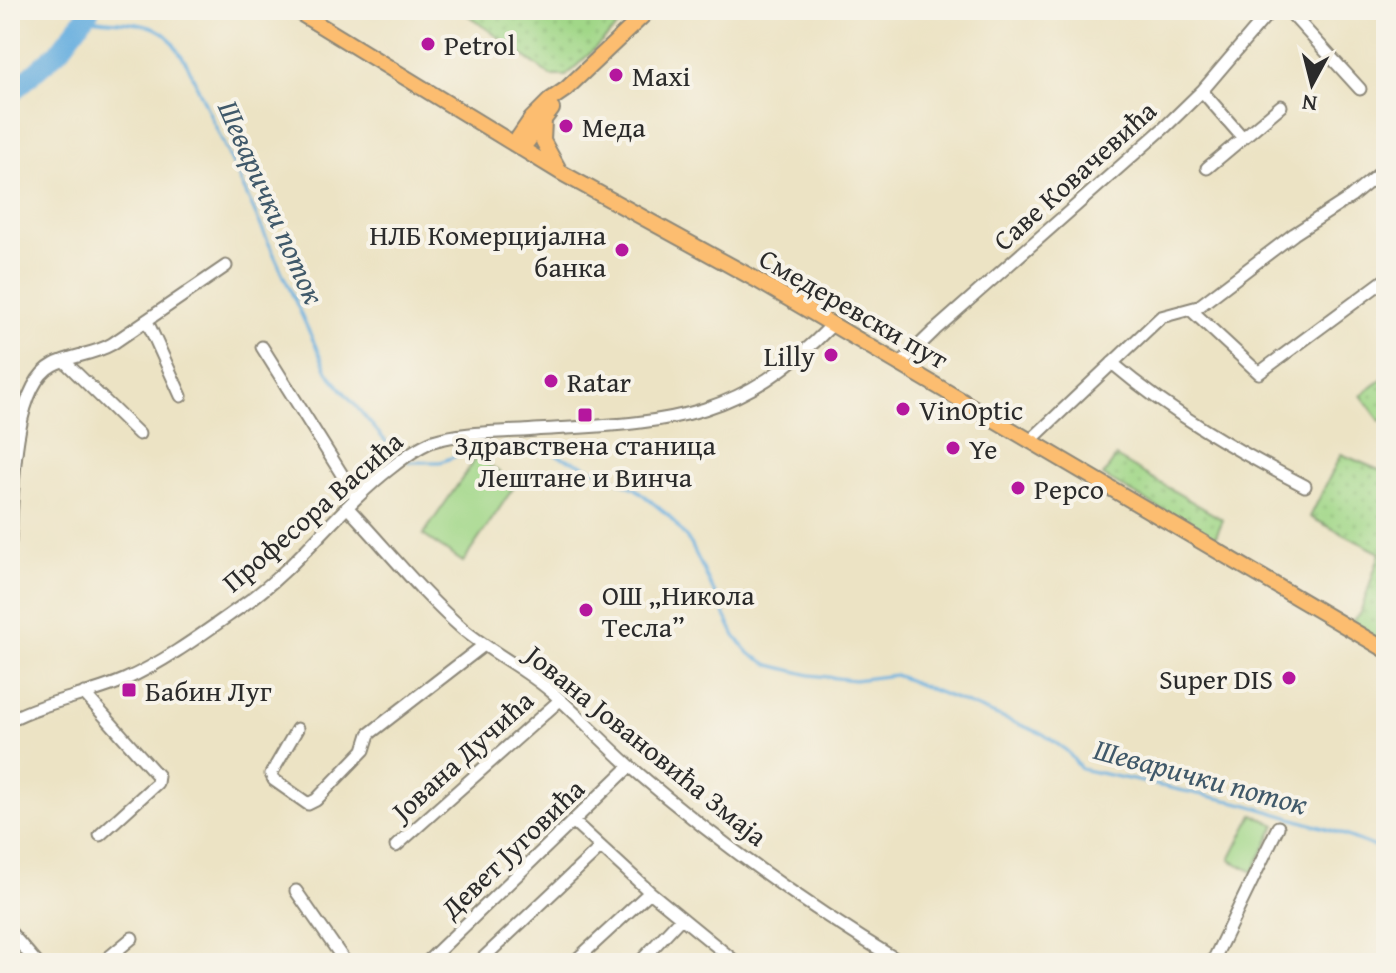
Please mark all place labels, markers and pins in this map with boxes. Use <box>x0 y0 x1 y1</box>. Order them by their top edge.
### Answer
place label: Petrol <box>444 24 515 65</box>
marker: Petrol <box>419 35 437 53</box>
place label: Maxi <box>632 55 690 96</box>
marker: Maxi <box>607 66 625 84</box>
place label: Меда <box>582 106 646 147</box>
marker: Меда <box>557 117 575 135</box>
place label: НЛБ Комерцијална банка <box>369 214 607 287</box>
marker: НЛБ Комерцијална банка <box>613 241 631 259</box>
place label: Lilly <box>764 335 815 376</box>
marker: Lilly <box>822 346 840 364</box>
place label: Ratar <box>567 361 631 402</box>
marker: Ratar <box>542 372 560 390</box>
place label: VinOptic <box>919 389 1023 430</box>
marker: VinOptic <box>894 400 912 418</box>
marker: Здравствена станица Лештане и Винча <box>576 406 594 424</box>
place label: Здравствена станица Лештане и Винча <box>454 424 717 497</box>
place label: Ye <box>969 428 997 469</box>
marker: Ye <box>944 439 962 457</box>
place label: Pepco <box>1034 468 1104 509</box>
marker: Pepco <box>1009 479 1027 497</box>
place label: ОШ „Никола Тесла” <box>602 574 755 647</box>
marker: ОШ „Никола Тесла” <box>577 601 595 619</box>
place label: Super DIS <box>1159 658 1273 699</box>
marker: Super DIS <box>1280 669 1298 687</box>
place label: Бабин Луг <box>145 670 272 711</box>
marker: Бабин Луг <box>120 681 138 699</box>

